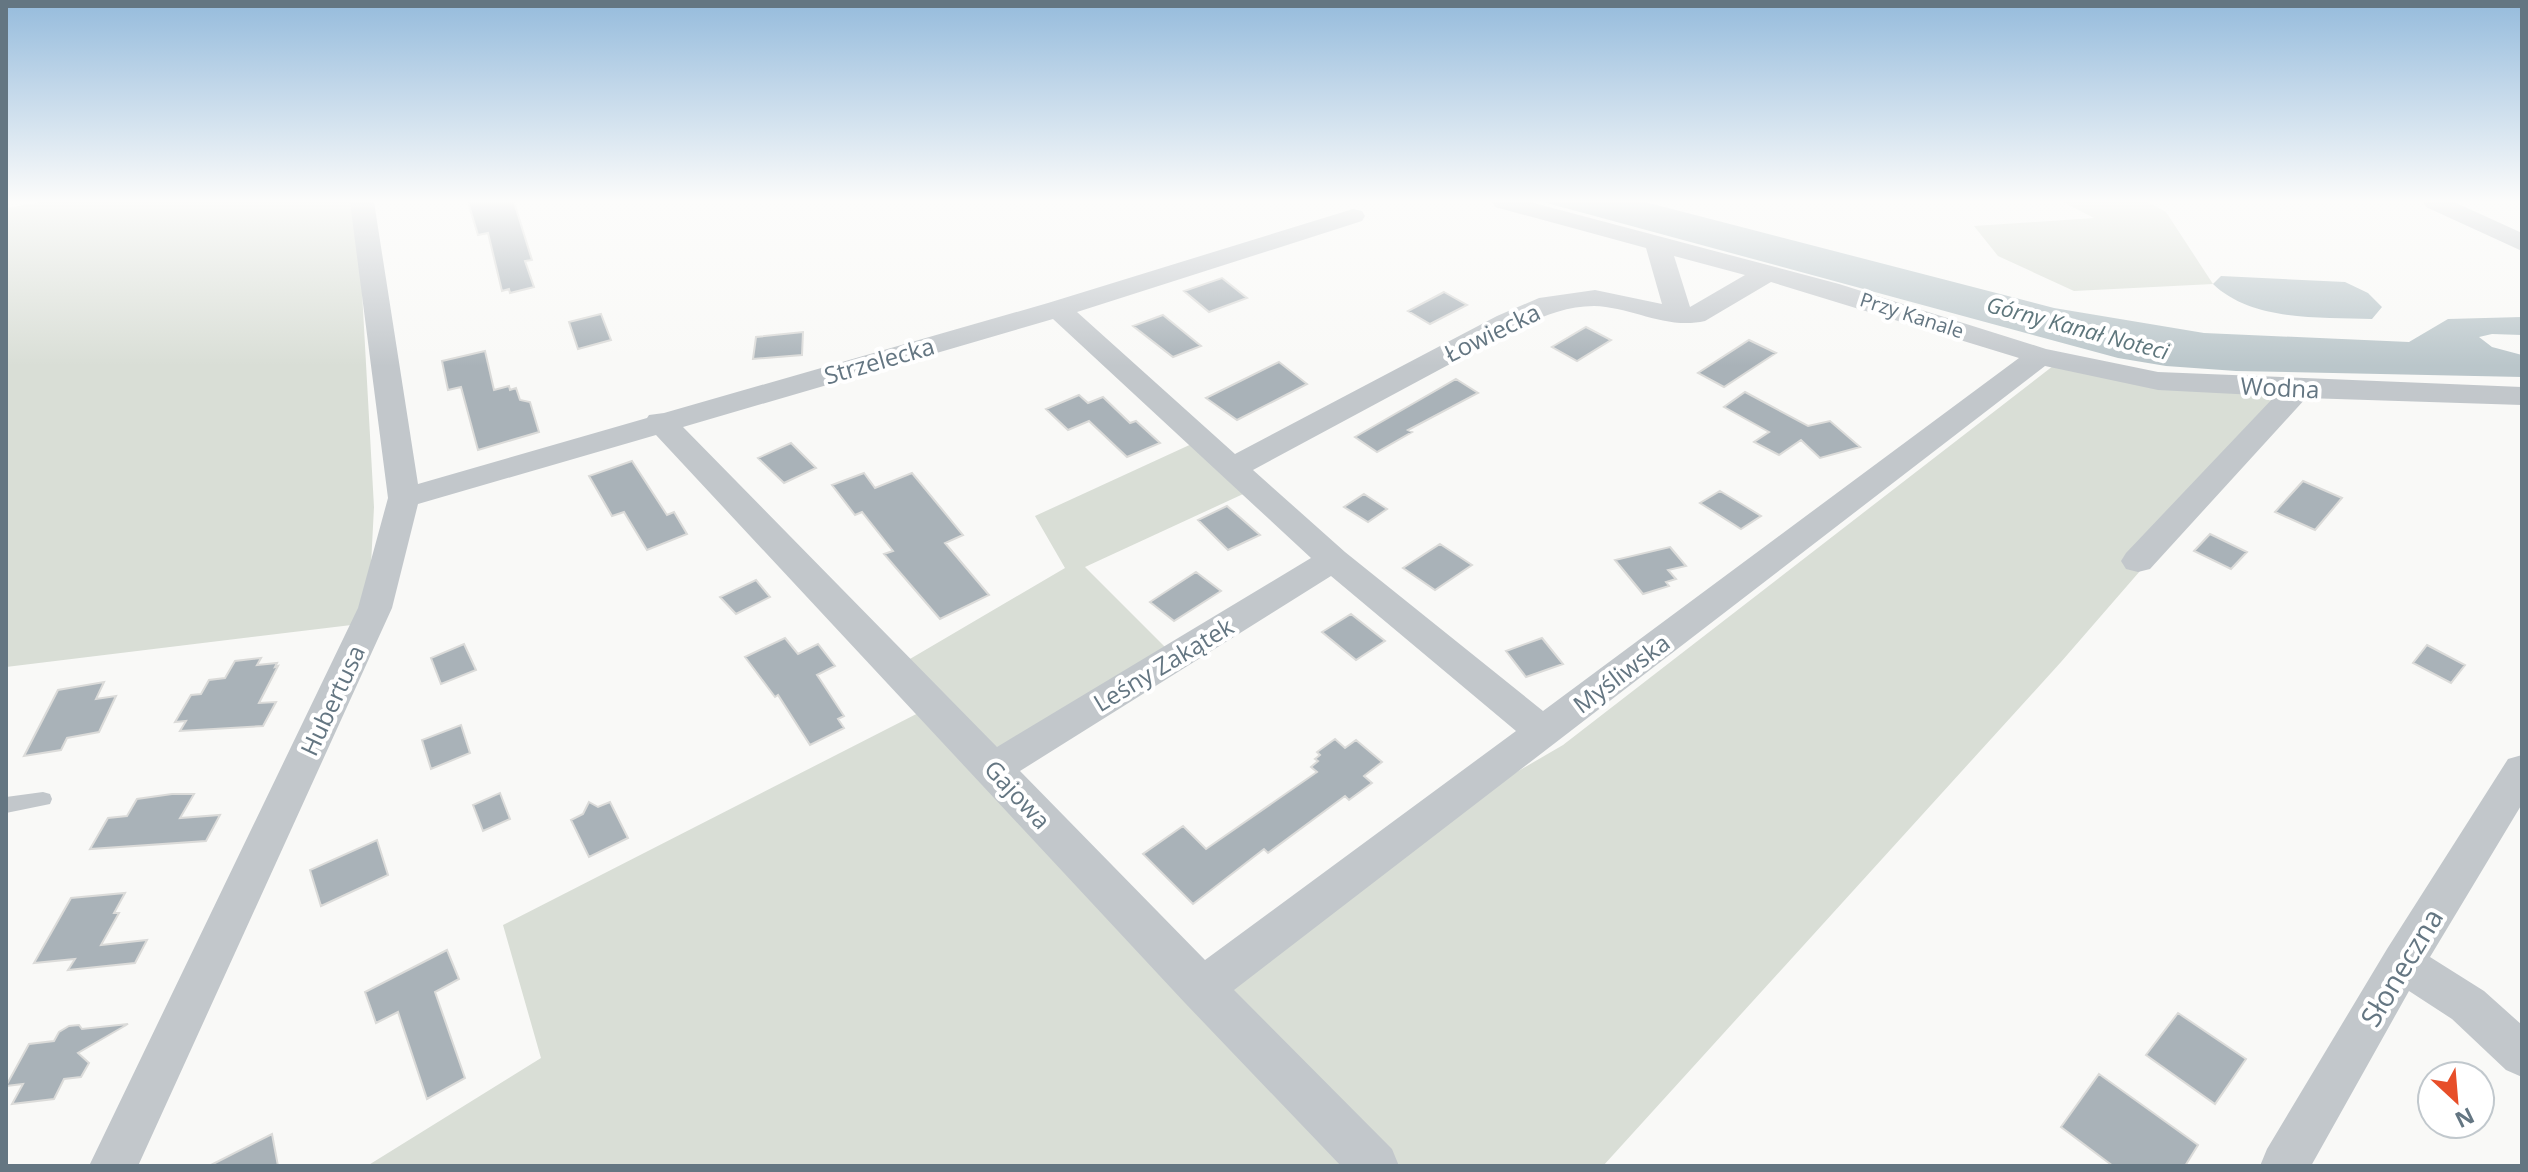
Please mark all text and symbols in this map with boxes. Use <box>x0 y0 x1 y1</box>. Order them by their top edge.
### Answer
street label: Przy Kanale <box>1857 286 1967 344</box>
water label: Górny Kanał Noteci <box>1984 288 2173 366</box>
street label: Łowiecka <box>1439 295 1545 369</box>
street label: Strzelecka <box>820 329 938 391</box>
street label: Wodna <box>2240 368 2320 406</box>
street label: Leśny Zakątek <box>1087 609 1240 719</box>
street label: Myśliwska <box>1566 626 1676 720</box>
street label: Hubertusa <box>292 639 372 761</box>
street label: Gajowa <box>978 752 1058 836</box>
street label: Słoneczna <box>2351 901 2451 1033</box>
north arrow <box>2416 1060 2496 1140</box>
text: N <box>2451 1101 2480 1136</box>

